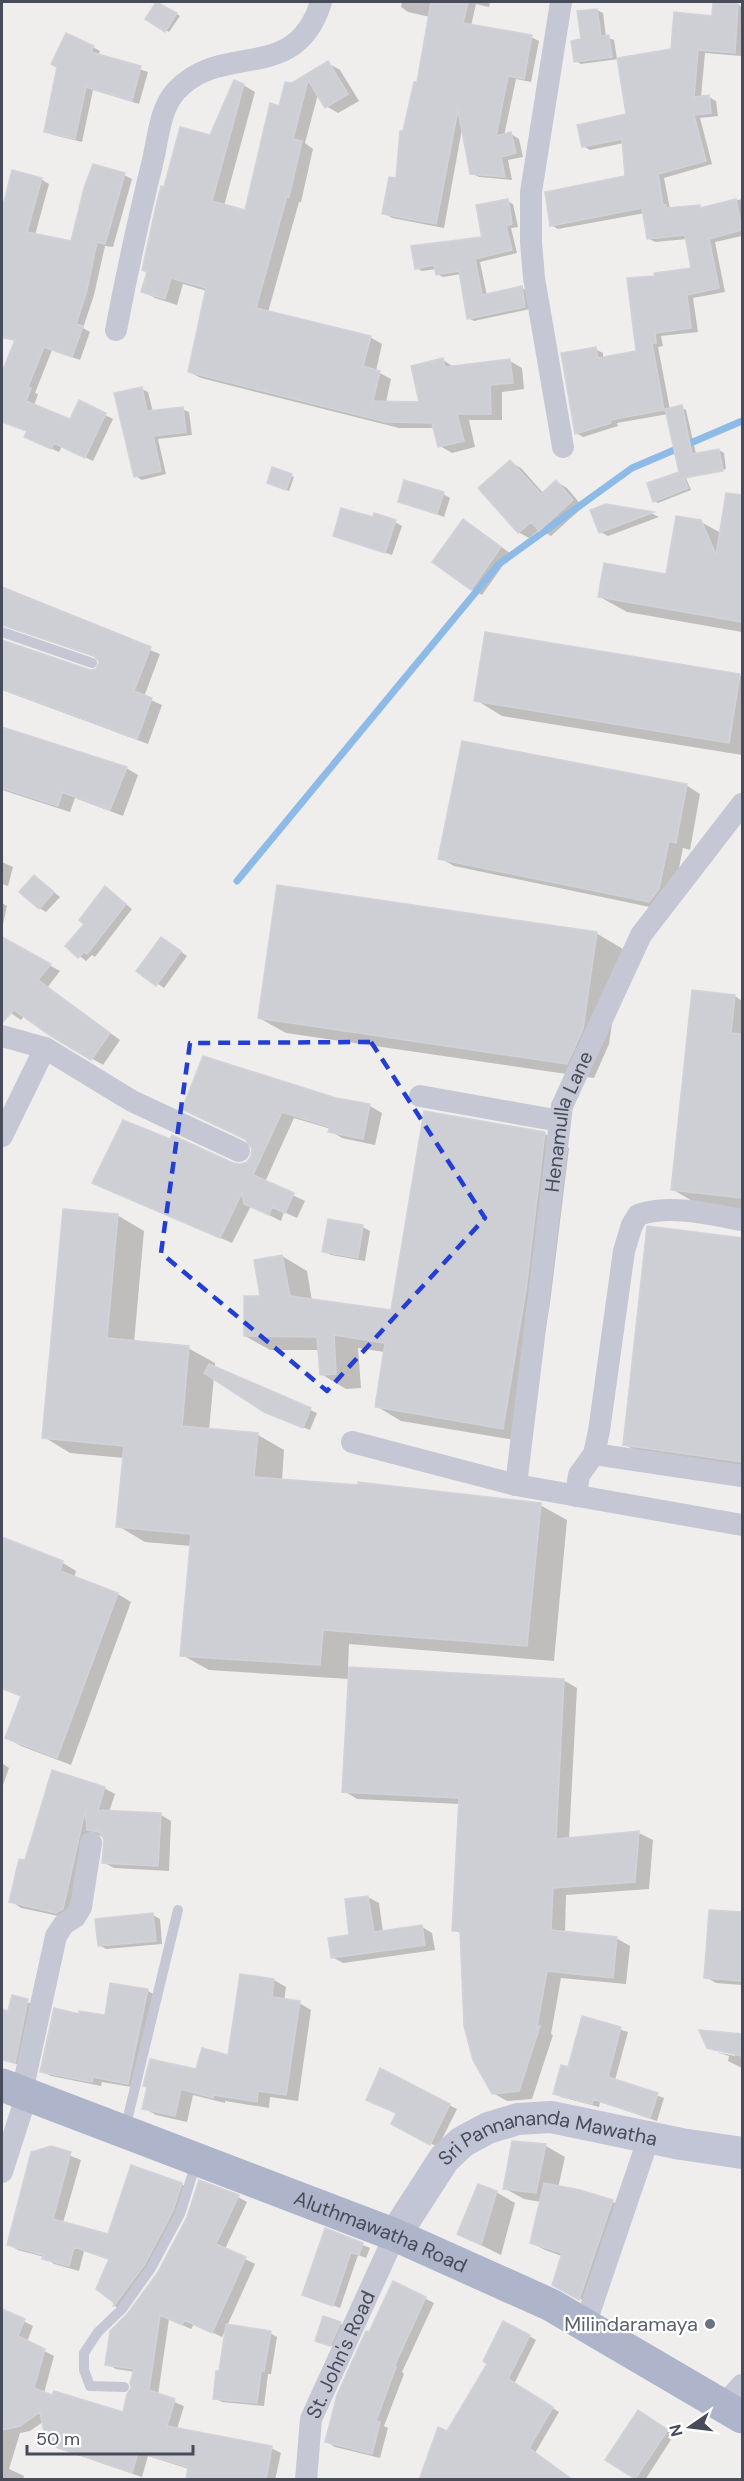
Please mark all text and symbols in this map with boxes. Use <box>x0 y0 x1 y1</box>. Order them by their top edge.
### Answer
street label: Henamulla Lane <box>539 1047 599 1194</box>
street label: Sri Pannananda Mawatha <box>432 2104 660 2171</box>
street label: Aluthmawatha Road <box>290 2185 471 2279</box>
street label: St. John's Road <box>300 2287 381 2423</box>
place label: Milindaramaya <box>564 2311 698 2337</box>
marker: Milindaramaya <box>703 2317 717 2331</box>
north arrow <box>660 2397 720 2457</box>
scale bar <box>27 2418 194 2456</box>
text: N <box>664 2422 688 2439</box>
text: 50 m <box>36 2427 80 2451</box>

